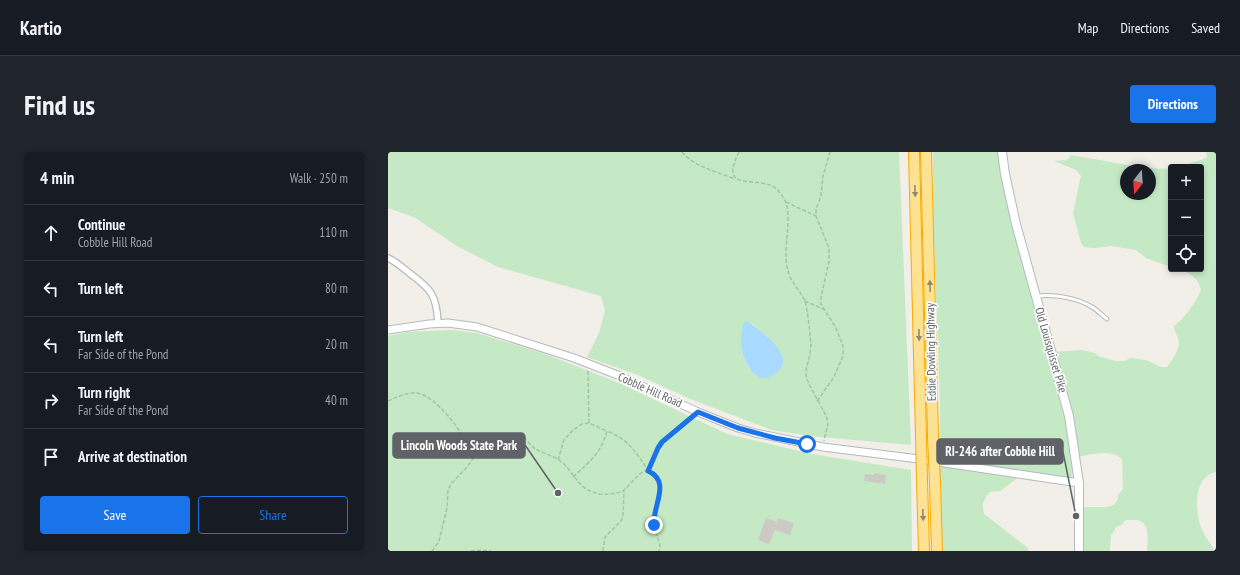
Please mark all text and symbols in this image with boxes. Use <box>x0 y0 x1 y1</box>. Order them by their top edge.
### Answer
text: Kartio <box>20 16 62 40</box>
text: Map <box>1078 19 1098 37</box>
text: Directions <box>1120 19 1169 37</box>
text: Saved <box>1191 19 1220 37</box>
button: Directions <box>1130 85 1216 123</box>
text: Find us <box>24 86 95 123</box>
north arrow <box>1120 164 1156 200</box>
map controls <box>1168 164 1204 272</box>
button: + <box>1168 164 1204 200</box>
text: 4 min <box>40 167 74 189</box>
text: Walk · 250 m <box>290 170 348 187</box>
one-way arrow <box>912 185 918 198</box>
button: − <box>1168 200 1204 236</box>
text: Continue <box>78 215 125 234</box>
icon: ahead <box>40 222 62 244</box>
text: 110 m <box>319 224 348 241</box>
text: Cobble Hill Road <box>78 234 152 251</box>
button: locate <box>1168 236 1204 272</box>
icon: left <box>40 278 62 300</box>
text: Turn left <box>78 279 123 298</box>
text: 80 m <box>325 280 348 297</box>
one-way arrow <box>926 280 933 292</box>
street label: Eddie Dowling Highway <box>922 302 939 401</box>
street label: Old Louisquisset Pike <box>1032 305 1071 394</box>
text: Turn left <box>78 327 123 346</box>
one-way arrow <box>916 329 922 342</box>
icon: left <box>40 334 62 356</box>
text: 20 m <box>325 336 348 353</box>
text: Far Side of the Pond <box>78 346 168 363</box>
street label: Cobble Hill Road <box>616 369 685 410</box>
text: Turn right <box>78 383 130 402</box>
icon: right <box>40 390 62 412</box>
text: 40 m <box>325 392 348 409</box>
text: Far Side of the Pond <box>78 402 168 419</box>
callout: Lincoln Woods State Park <box>393 433 525 458</box>
route start <box>798 435 816 453</box>
text: Lincoln Woods State Park <box>401 437 518 454</box>
callout: RI-246 after Cobble Hill <box>937 439 1063 464</box>
text: RI-246 after Cobble Hill <box>945 443 1056 460</box>
icon: arrive <box>40 446 62 468</box>
text: Arrive at destination <box>78 447 187 466</box>
button: Save <box>40 496 190 534</box>
button: Share <box>198 496 348 534</box>
one-way arrow <box>920 509 926 522</box>
route end <box>645 516 663 534</box>

